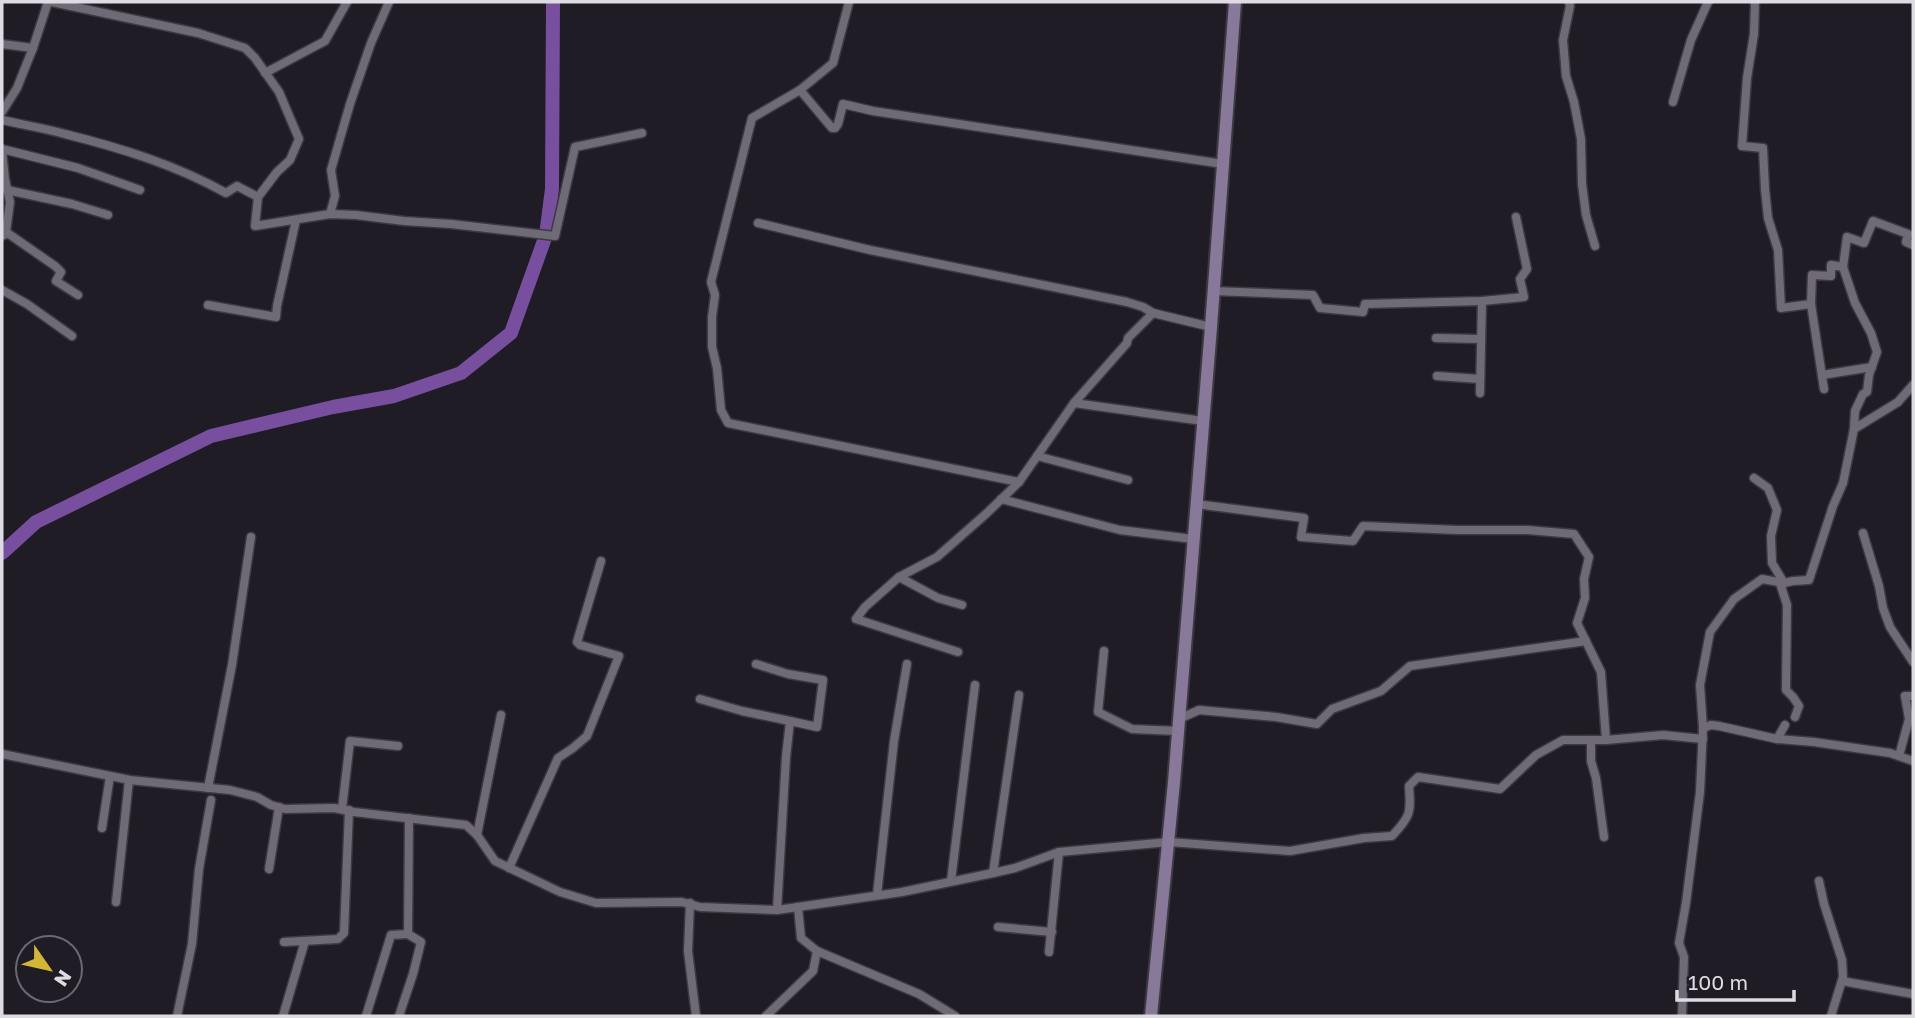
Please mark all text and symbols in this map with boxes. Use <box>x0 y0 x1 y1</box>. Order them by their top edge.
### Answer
north arrow <box>14 934 84 1004</box>
scale bar <box>1677 958 1794 1002</box>
text: N <box>50 966 77 991</box>
text: 100 m <box>1688 969 1748 995</box>

